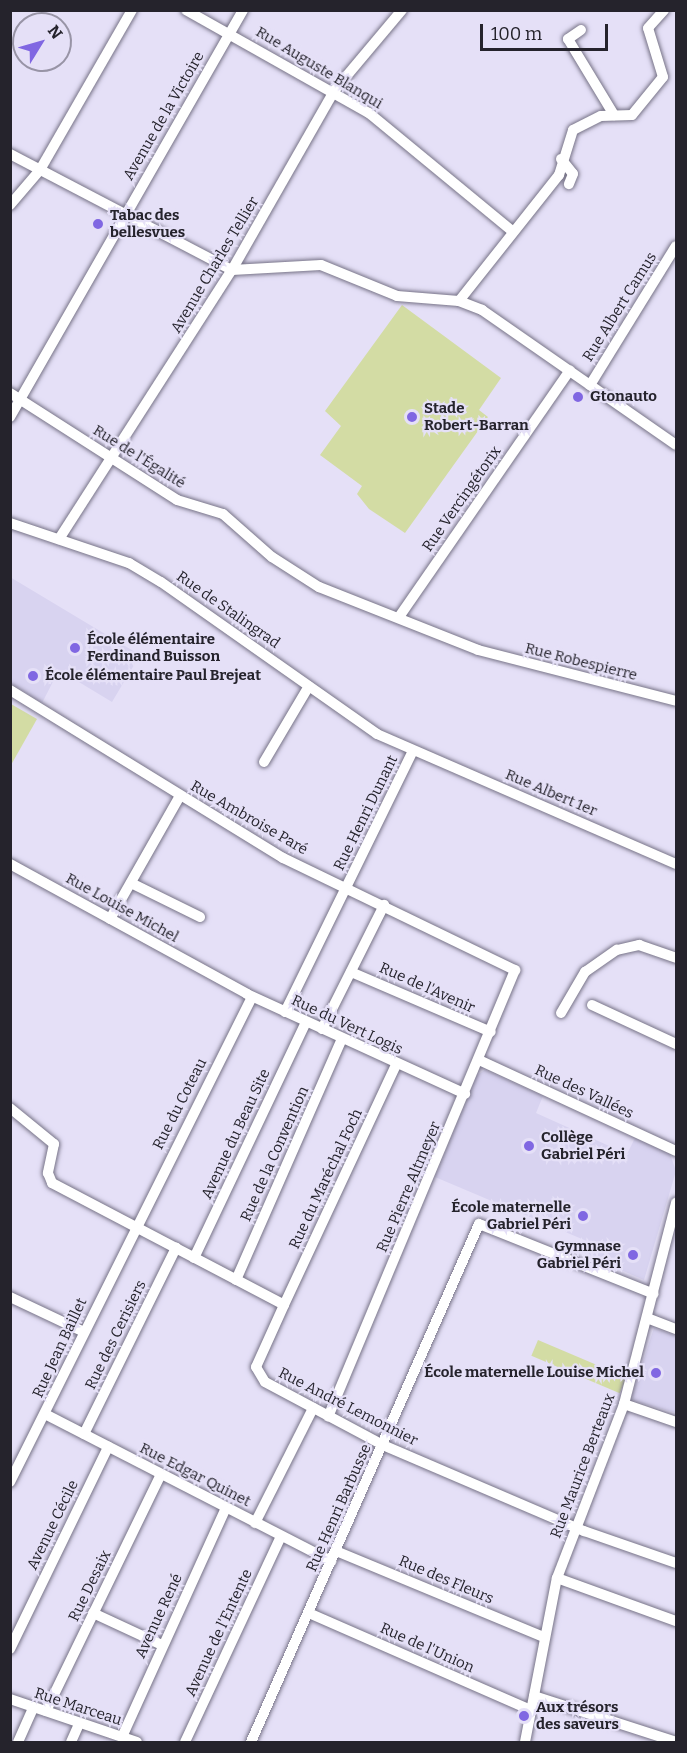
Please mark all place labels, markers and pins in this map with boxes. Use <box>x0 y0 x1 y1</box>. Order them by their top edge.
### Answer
place label: Tabac des bellesvues <box>110 206 185 241</box>
marker: Tabac des bellesvues <box>91 217 105 231</box>
place label: Gtonauto <box>590 388 657 406</box>
marker: Gtonauto <box>571 390 585 404</box>
place label: Stade Robert-Barran <box>424 399 529 434</box>
marker: Stade Robert-Barran <box>405 410 419 424</box>
place label: École élémentaire Ferdinand Buisson <box>87 630 220 665</box>
marker: École élémentaire Ferdinand Buisson <box>68 641 82 655</box>
place label: École élémentaire Paul Brejeat <box>45 667 261 685</box>
marker: École élémentaire Paul Brejeat <box>26 669 40 683</box>
place label: Collège Gabriel Péri <box>541 1128 625 1163</box>
marker: Collège Gabriel Péri <box>522 1139 536 1153</box>
place label: École maternelle Gabriel Péri <box>451 1198 571 1233</box>
marker: École maternelle Gabriel Péri <box>576 1209 590 1223</box>
place label: Gymnase Gabriel Péri <box>537 1237 621 1272</box>
marker: Gymnase Gabriel Péri <box>626 1248 640 1262</box>
place label: École maternelle Louise Michel <box>424 1364 644 1382</box>
marker: École maternelle Louise Michel <box>649 1366 663 1380</box>
place label: Aux trésors des saveurs <box>536 1698 619 1733</box>
marker: Aux trésors des saveurs <box>517 1709 531 1723</box>

